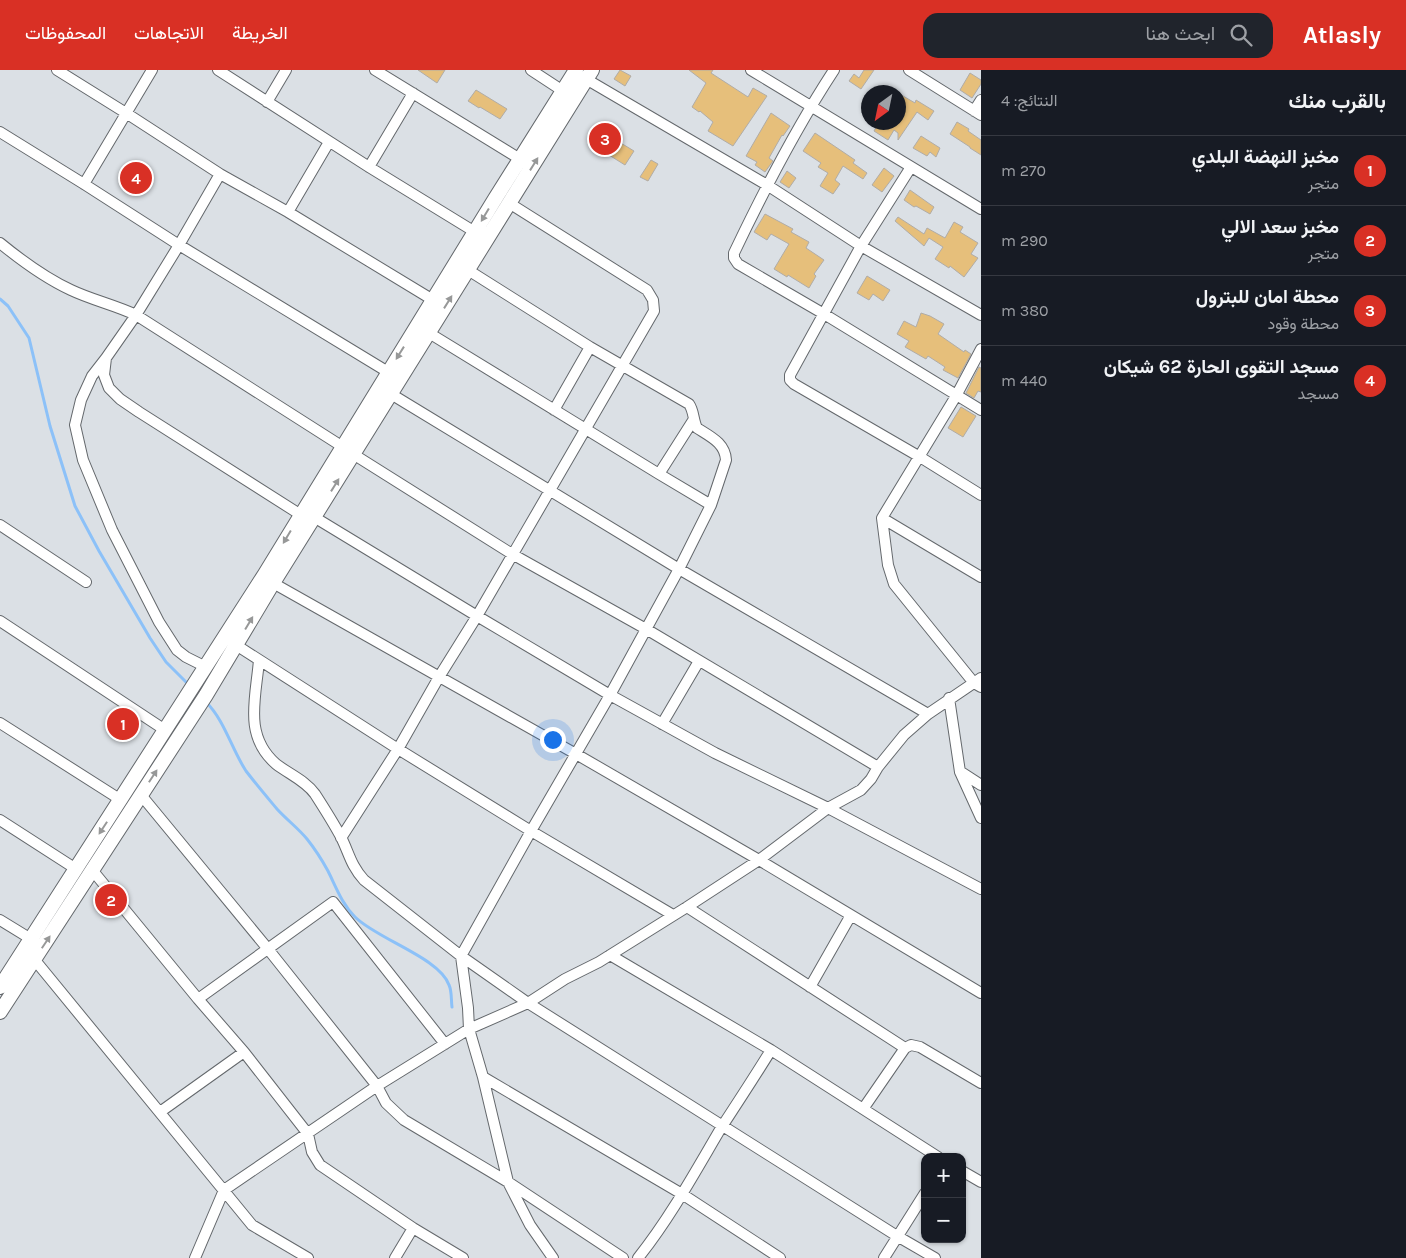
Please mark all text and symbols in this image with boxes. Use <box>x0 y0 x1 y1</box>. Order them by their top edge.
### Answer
search box <box>923 13 1273 58</box>
icon: search <box>1227 21 1255 49</box>
text: Atlasly <box>1303 21 1381 49</box>
text: المحفوظات <box>25 22 106 44</box>
text: الاتجاهات <box>134 22 204 44</box>
text: الخريطة <box>232 22 288 44</box>
text: ابحث هنا <box>1145 23 1215 45</box>
north arrow <box>861 85 906 130</box>
text: بالقرب منك <box>1288 89 1386 113</box>
text: النتائج: 4 <box>1001 91 1057 110</box>
pin: 3 <box>589 120 621 158</box>
text: مخبز النهضة البلدي <box>1192 146 1339 168</box>
one-way arrow <box>529 157 538 171</box>
pin: 4 <box>120 159 152 197</box>
text: 270 m <box>1001 161 1046 180</box>
text: 1 <box>1367 161 1373 180</box>
text: متجر <box>1308 174 1339 193</box>
one-way arrow <box>480 208 490 221</box>
text: مخبز سعد الالي <box>1221 216 1339 238</box>
text: 290 m <box>1001 231 1048 250</box>
text: 2 <box>1365 231 1375 250</box>
text: متجر <box>1308 244 1339 263</box>
text: محطة امان للبترول <box>1196 286 1339 308</box>
one-way arrow <box>443 296 453 309</box>
text: 380 m <box>1001 301 1049 320</box>
text: 3 <box>1365 301 1375 320</box>
text: محطة وقود <box>1267 314 1339 333</box>
one-way arrow <box>395 347 404 360</box>
text: مسجد التقوى الحارة 62 شيكان <box>1104 356 1339 378</box>
text: 440 m <box>1001 371 1047 390</box>
text: 4 <box>1365 371 1375 390</box>
text: مسجد <box>1298 384 1339 403</box>
one-way arrow <box>330 478 339 491</box>
one-way arrow <box>283 530 292 543</box>
one-way arrow <box>245 617 254 630</box>
pin: 1 <box>107 705 139 743</box>
your location <box>540 727 566 753</box>
one-way arrow <box>148 769 158 783</box>
one-way arrow <box>98 822 107 835</box>
pin: 2 <box>95 881 127 919</box>
one-way arrow <box>41 935 50 948</box>
map controls <box>921 1153 966 1243</box>
button: + <box>921 1153 966 1198</box>
button: − <box>921 1198 966 1243</box>

